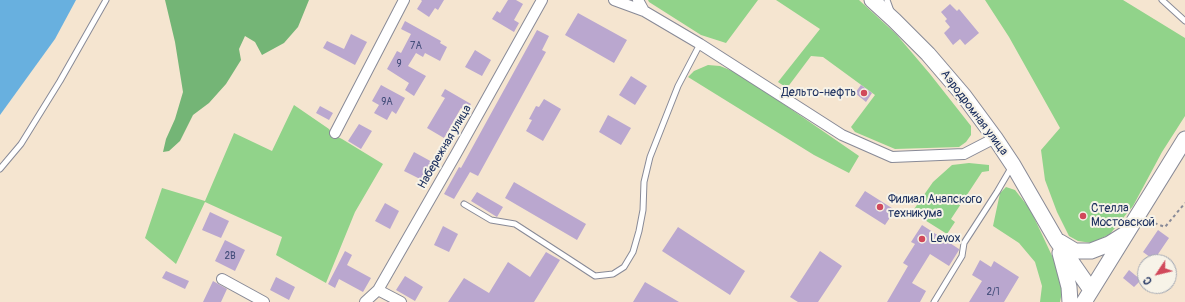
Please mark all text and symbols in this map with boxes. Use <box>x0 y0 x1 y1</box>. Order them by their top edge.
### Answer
house number: 7А <box>410 40 422 52</box>
house number: 9 <box>396 58 402 70</box>
street label: Аэродромная улица <box>937 67 1011 159</box>
place label: Дельто-нефть <box>782 86 856 100</box>
marker: Дельто-нефть <box>859 88 869 98</box>
house number: 9А <box>381 96 393 108</box>
street label: Набережная улица <box>415 102 475 192</box>
place label: Филиал Анапского техникума <box>888 193 982 221</box>
marker: Филиал Анапского техникума <box>875 202 885 212</box>
place label: Стелла Мостовской <box>1091 202 1155 230</box>
marker: Стелла Мостовской <box>1078 211 1088 221</box>
place label: Levox <box>930 232 960 246</box>
marker: Levox <box>917 234 927 244</box>
house number: 2В <box>224 250 236 262</box>
north arrow <box>1137 254 1177 294</box>
text: С <box>1140 274 1155 287</box>
house number: 2/1 <box>986 286 1000 298</box>

